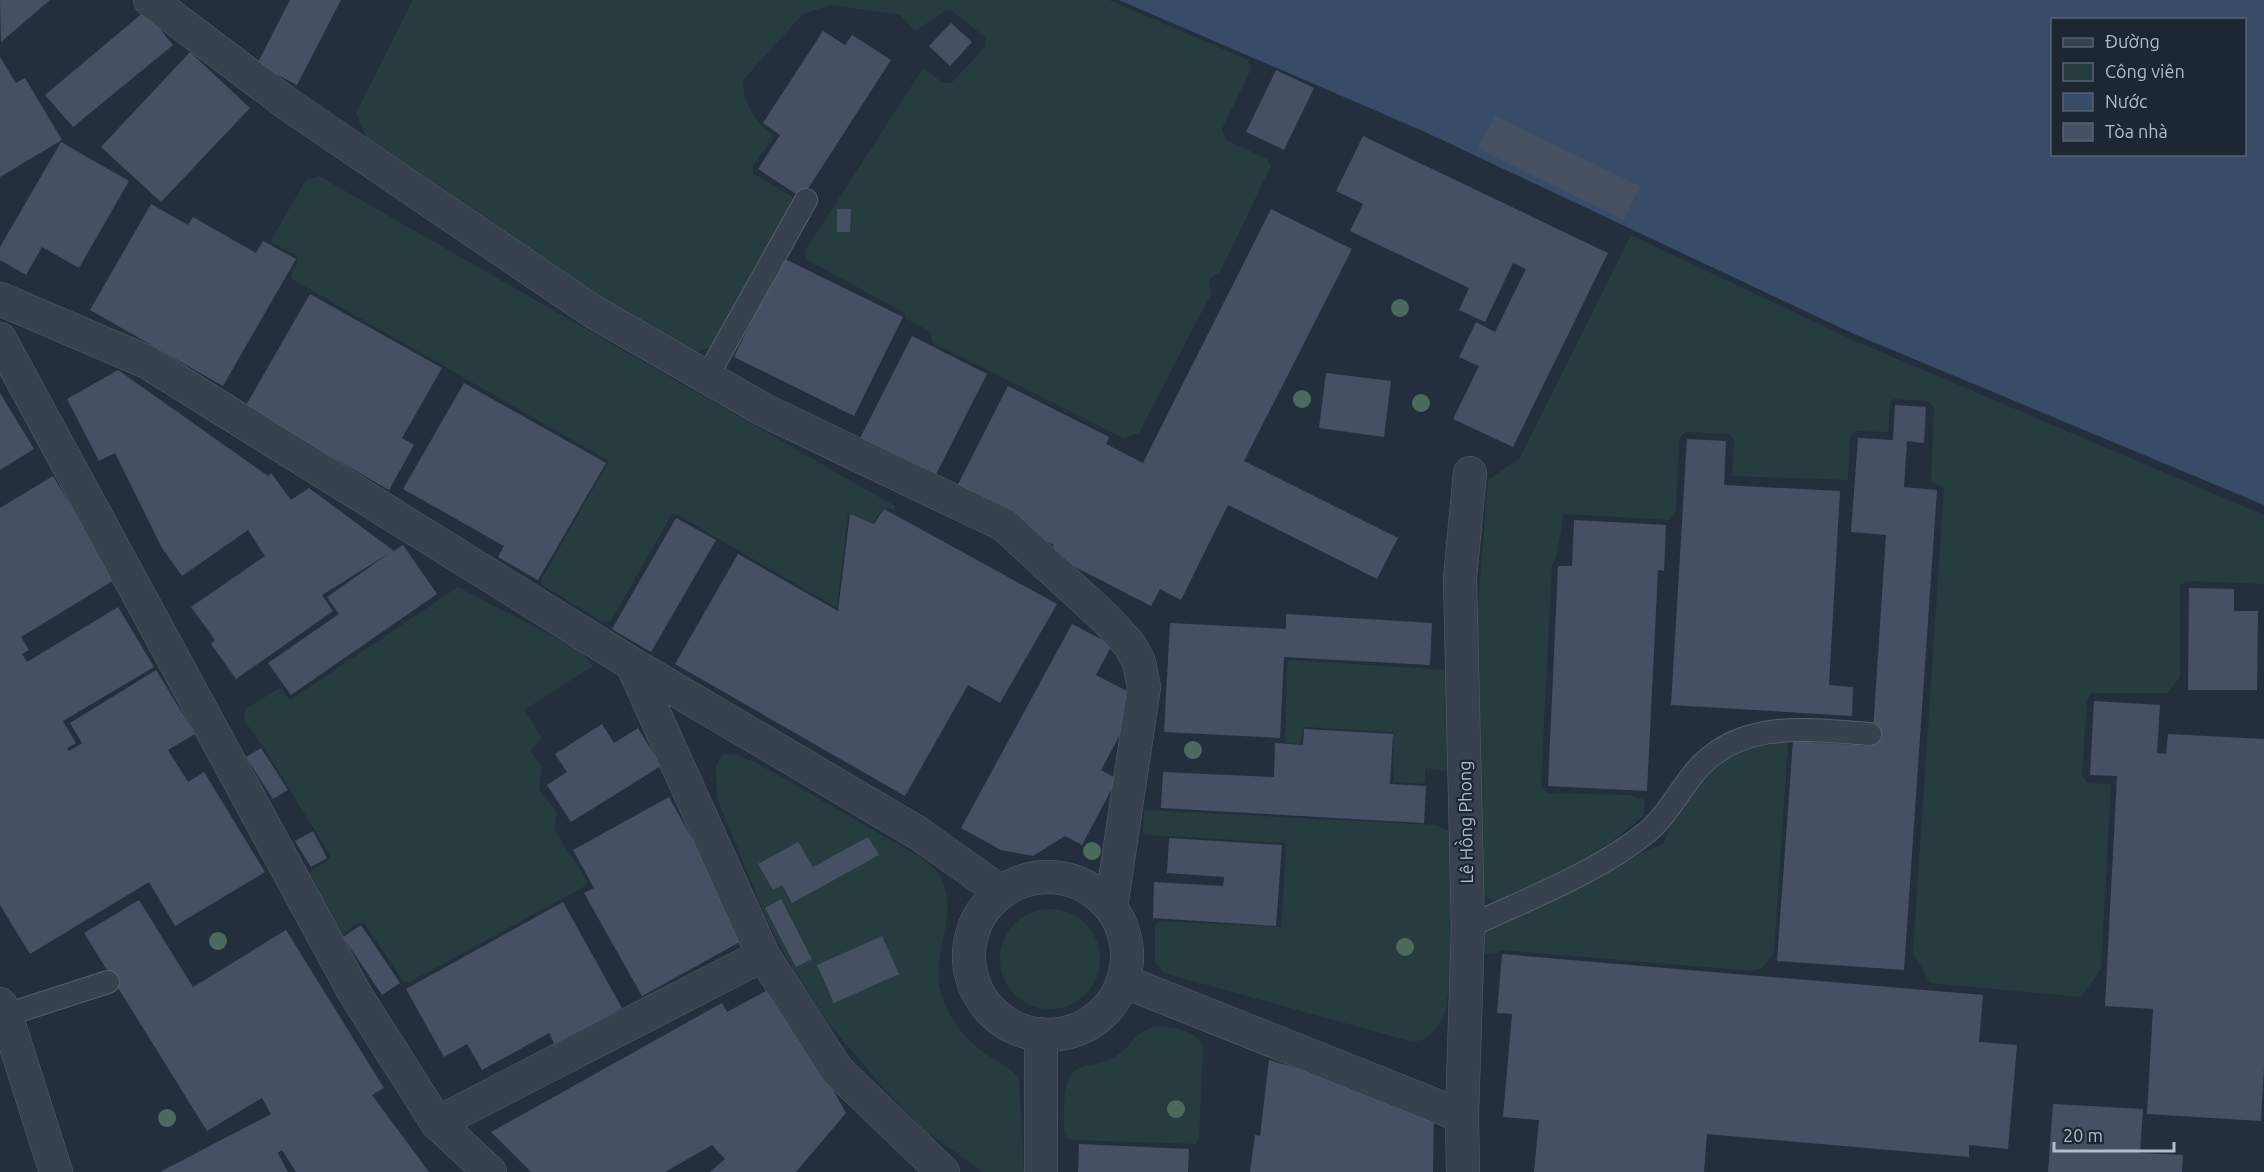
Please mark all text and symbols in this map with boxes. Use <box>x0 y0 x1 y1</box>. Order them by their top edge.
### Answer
legend <box>2051 18 2246 156</box>
text: Đường <box>2105 31 2160 51</box>
text: Công viên <box>2105 61 2185 81</box>
text: Nước <box>2105 91 2147 111</box>
text: Tòa nhà <box>2105 121 2168 141</box>
street label: Lê Hồng Phong <box>1451 760 1476 884</box>
scale bar <box>2054 1115 2174 1153</box>
text: 20 m <box>2063 1125 2103 1145</box>

